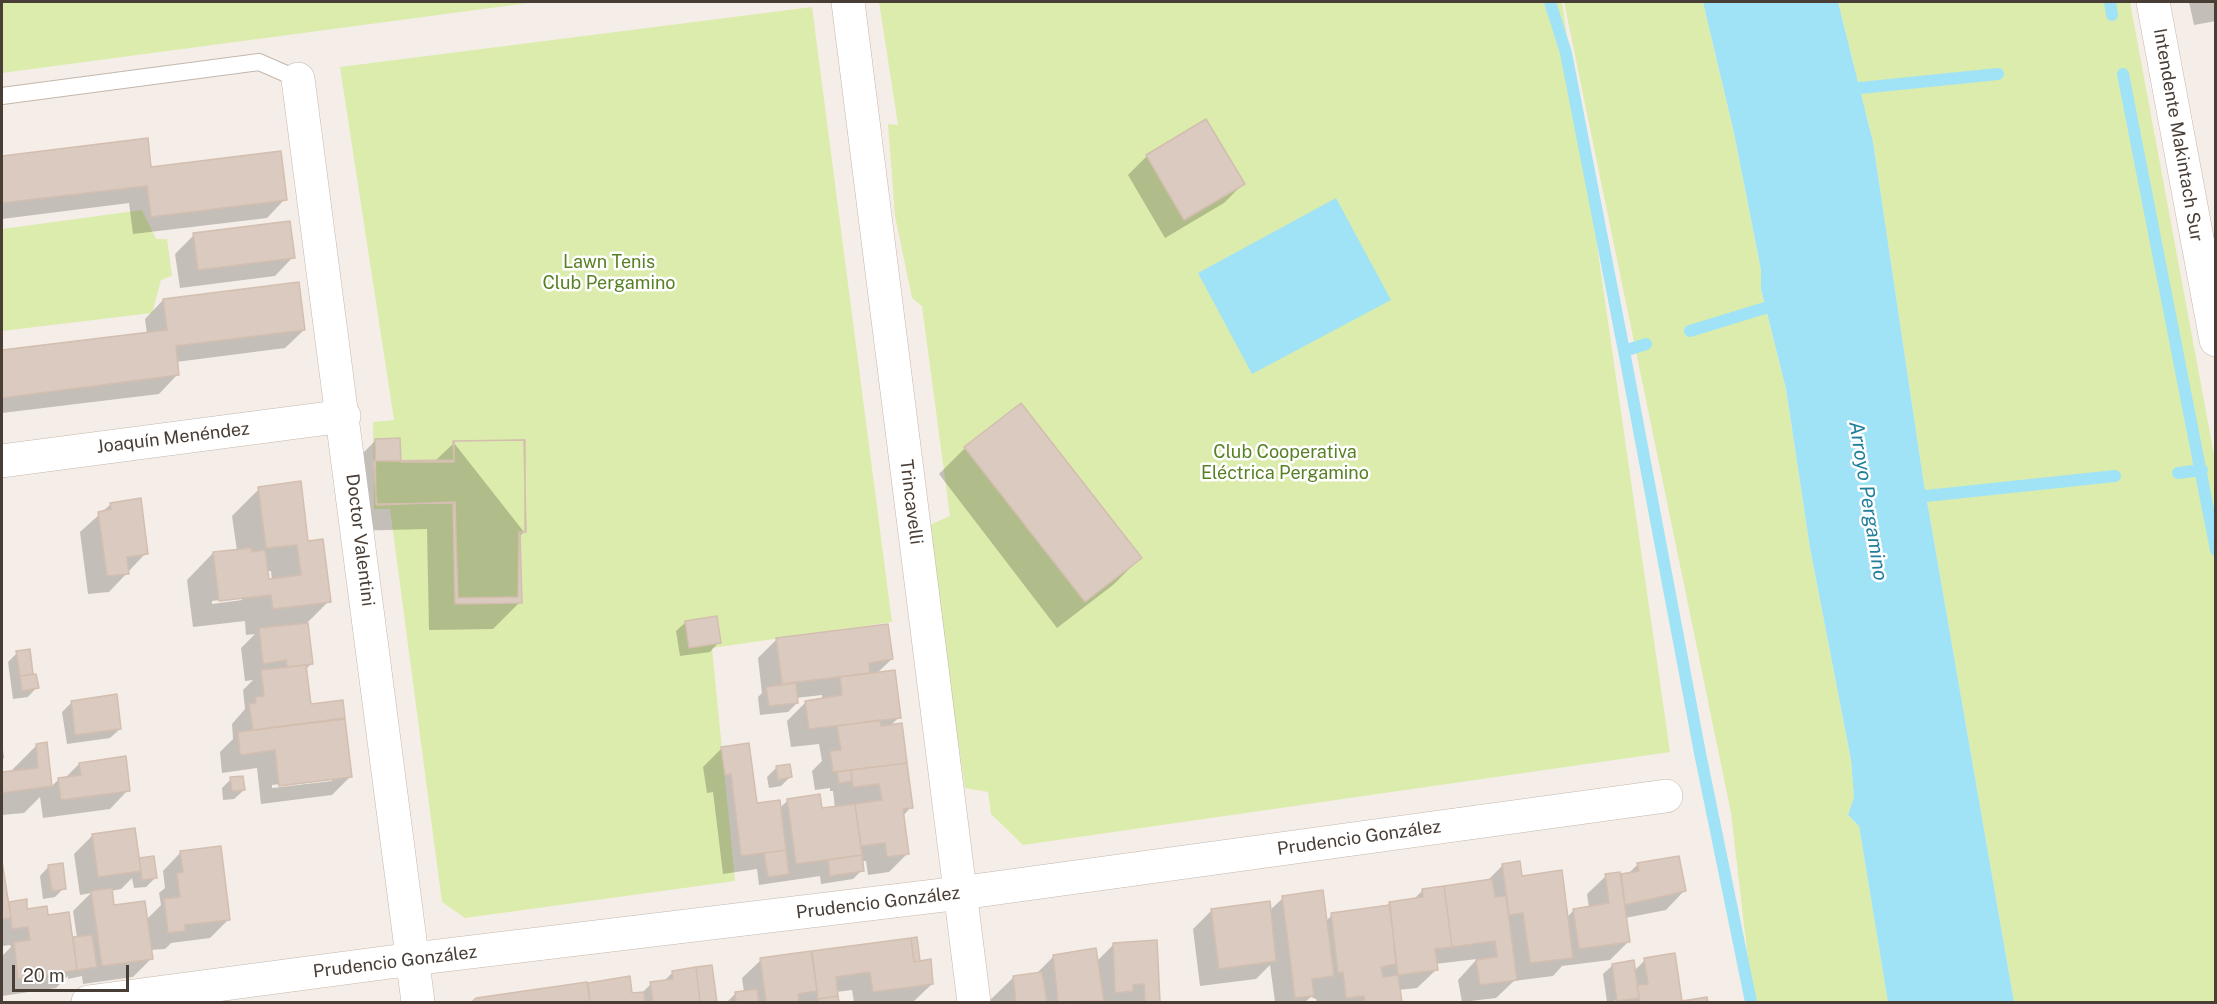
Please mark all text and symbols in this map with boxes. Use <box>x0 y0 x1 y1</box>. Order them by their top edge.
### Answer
street label: Intendente Makintach Sur <box>2149 27 2207 243</box>
park label: Lawn Tenis Club Pergamino <box>542 251 676 294</box>
street label: Joaquín Menéndez <box>95 418 251 458</box>
water label: Arroyo Pergamino <box>1844 420 1892 582</box>
park label: Club Cooperativa Eléctrica Pergamino <box>1201 441 1369 484</box>
street label: Trincavelli <box>895 458 927 546</box>
street label: Doctor Valentini <box>341 473 379 607</box>
street label: Prudencio González <box>1276 816 1442 860</box>
street label: Prudencio González <box>795 882 961 924</box>
street label: Prudencio González <box>312 941 478 983</box>
scale bar <box>15 953 132 991</box>
text: 20 m <box>23 965 65 986</box>

